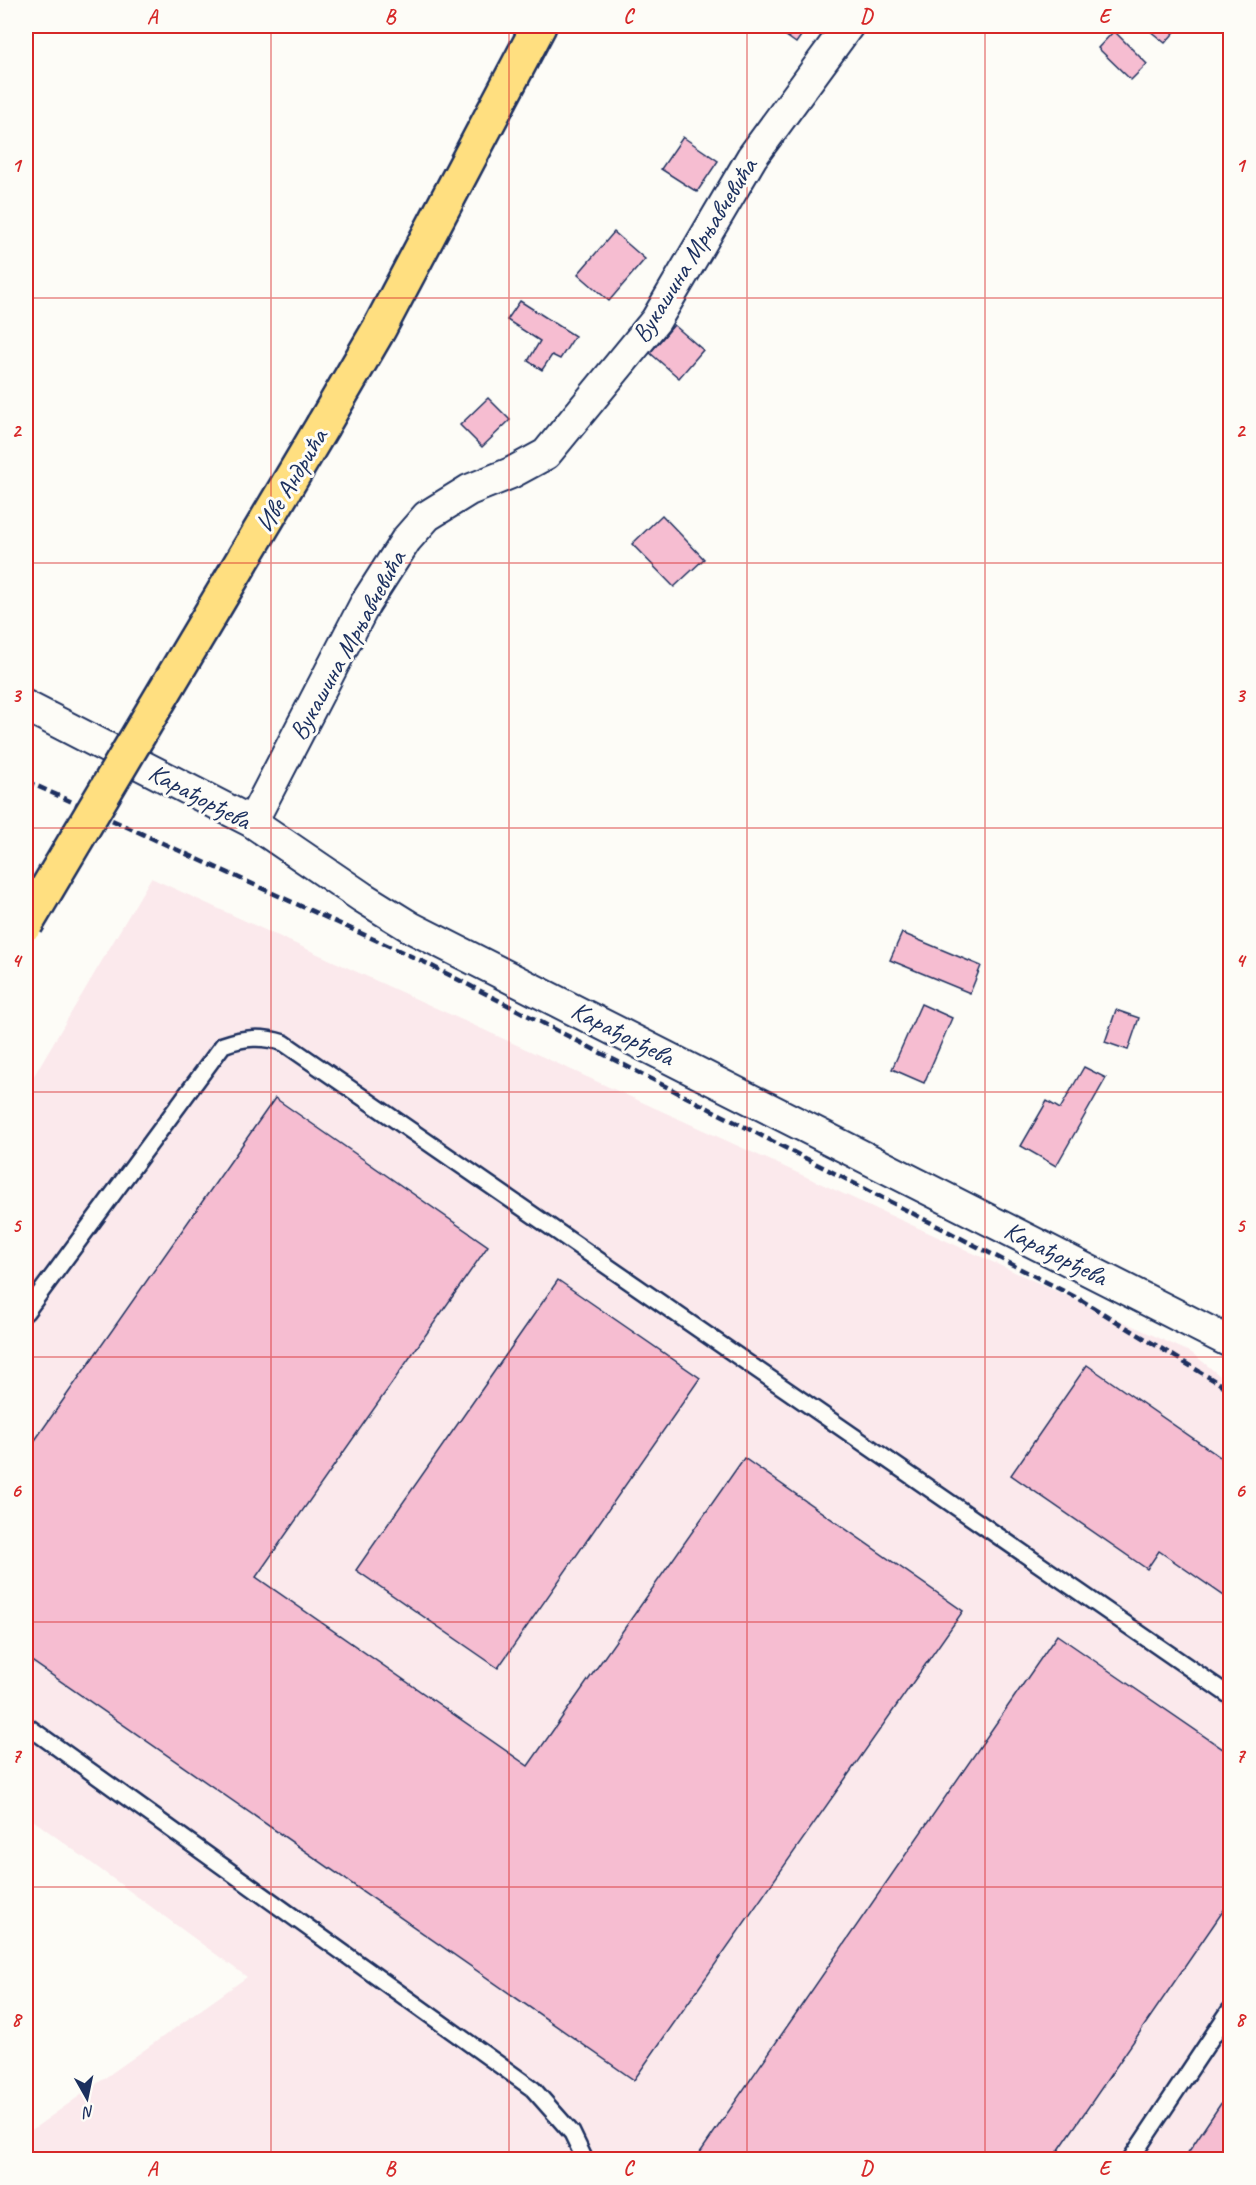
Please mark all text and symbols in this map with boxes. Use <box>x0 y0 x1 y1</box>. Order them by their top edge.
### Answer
text: A <box>147 4 159 29</box>
text: B <box>385 4 397 29</box>
text: C <box>623 4 635 29</box>
text: D <box>860 4 874 29</box>
text: E <box>1099 4 1113 29</box>
street label: Вукашина Мрњавчевића <box>624 150 765 349</box>
text: 1 <box>12 153 23 178</box>
text: 1 <box>1236 153 1247 178</box>
text: 2 <box>12 418 23 443</box>
text: 2 <box>1236 418 1247 443</box>
street label: Иве Андрића <box>248 421 336 538</box>
street label: Вукашина Мрњавчевића <box>282 543 414 746</box>
text: 3 <box>12 683 23 708</box>
text: 3 <box>1236 683 1247 708</box>
street label: Карађорђева <box>143 756 258 838</box>
text: 4 <box>12 948 24 973</box>
text: 4 <box>1236 948 1248 973</box>
street label: Карађорђева <box>566 994 681 1074</box>
text: 5 <box>12 1213 23 1238</box>
text: 5 <box>1236 1213 1247 1238</box>
street label: Карађорђева <box>999 1214 1114 1294</box>
text: 6 <box>11 1478 22 1503</box>
text: 6 <box>1235 1478 1246 1503</box>
text: 7 <box>12 1743 23 1768</box>
text: 7 <box>1236 1743 1247 1768</box>
text: 8 <box>12 2007 24 2032</box>
text: 8 <box>1236 2007 1248 2032</box>
north arrow <box>57 2068 117 2128</box>
text: N <box>80 2101 96 2123</box>
text: A <box>147 2156 159 2181</box>
text: B <box>385 2156 397 2181</box>
text: C <box>623 2156 635 2181</box>
text: D <box>860 2156 874 2181</box>
text: E <box>1099 2156 1113 2181</box>

